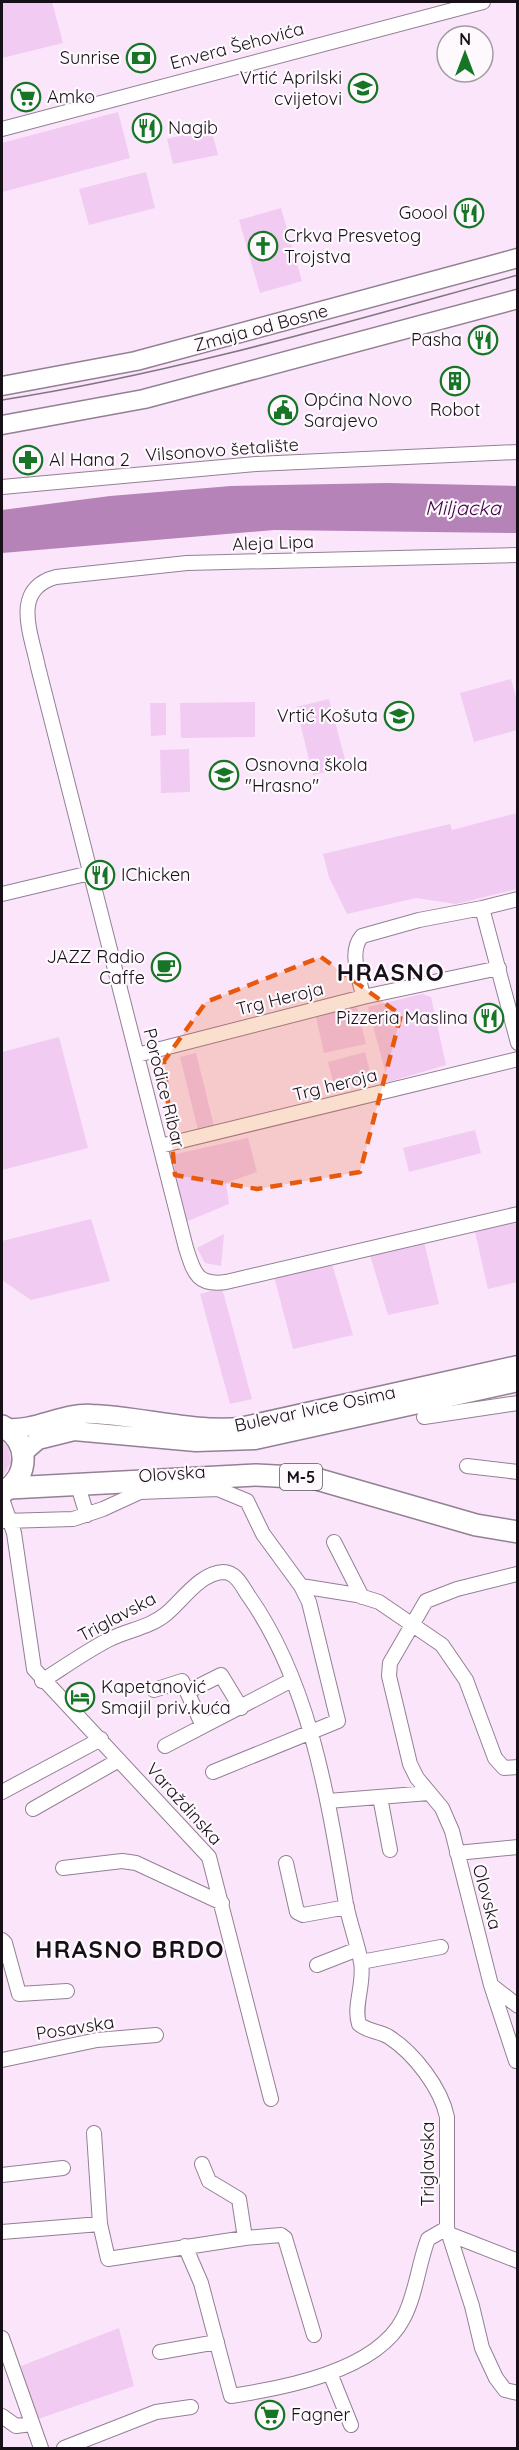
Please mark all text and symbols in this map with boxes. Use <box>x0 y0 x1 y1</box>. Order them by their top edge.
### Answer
street label: Envera Šehovića <box>167 17 306 74</box>
north arrow <box>435 24 495 84</box>
text: N <box>459 29 471 49</box>
bank icon: Sunrise <box>125 42 157 74</box>
place label: Sunrise <box>60 46 120 69</box>
place label: Vrtić Aprilski cvijetovi <box>240 66 342 110</box>
school or university icon: Vrtić Aprilski cvijetovi <box>347 72 379 104</box>
supermarket icon: Amko <box>10 81 42 113</box>
place label: Amko <box>47 85 95 108</box>
restaurant icon: Nagib <box>131 112 163 144</box>
place label: Nagib <box>168 116 218 139</box>
restaurant icon: Goool <box>453 197 485 229</box>
place label: Goool <box>399 201 448 224</box>
place label: Crkva Presvetog Trojstva <box>284 224 421 268</box>
church icon: Crkva Presvetog Trojstva <box>247 230 279 262</box>
street label: Zmaja od Bosne <box>191 299 330 356</box>
restaurant icon: Pasha <box>467 324 499 356</box>
place label: Pasha <box>411 328 462 351</box>
building icon: Robot <box>439 365 471 397</box>
place label: Općina Novo Sarajevo <box>304 388 412 432</box>
public building icon: Općina Novo Sarajevo <box>267 394 299 426</box>
place label: Robot <box>430 398 480 421</box>
street label: Vilsonovo šetalište <box>144 433 300 466</box>
pharmacy icon: Al Hana 2 <box>12 444 44 476</box>
place label: Al Hana 2 <box>49 448 130 471</box>
water label: Miljacka <box>425 495 503 520</box>
street label: Aleja Lipa <box>232 530 314 555</box>
school or university icon: Vrtić Košuta <box>383 700 415 732</box>
place label: Vrtić Košuta <box>277 704 378 727</box>
place label: Osnovna škola "Hrasno" <box>245 753 368 797</box>
school or university icon: Osnovna škola "Hrasno" <box>208 759 240 791</box>
restaurant icon: IChicken <box>84 859 116 891</box>
place label: IChicken <box>121 863 190 886</box>
place label: JAZZ Radio Caffe <box>47 945 145 989</box>
cafe icon: JAZZ Radio Caffe <box>150 951 182 983</box>
district label: HRASNO <box>337 957 445 987</box>
street label: Trg Heroja <box>234 977 326 1020</box>
restaurant icon: Pizzeria Maslina <box>473 1002 505 1034</box>
place label: Pizzeria Maslina <box>336 1006 468 1029</box>
street label: Porodice Ribar <box>138 1026 190 1150</box>
street label: Trg heroja <box>290 1063 379 1106</box>
street label: Bulevar Ivice Osima <box>232 1380 397 1437</box>
street label: Olovska <box>138 1460 206 1487</box>
road number: M-5 <box>280 1464 322 1490</box>
street label: Triglavska <box>74 1586 160 1647</box>
place label: Kapetanović Smajil priv.kuća <box>101 1675 231 1719</box>
hotel icon: Kapetanović Smajil priv.kuća <box>64 1681 96 1713</box>
street label: Varaždinska <box>141 1758 227 1850</box>
street label: Olovska <box>468 1862 507 1932</box>
district label: HRASNO BRDO <box>35 1934 225 1964</box>
street label: Posavska <box>34 2010 116 2045</box>
street label: Triglavska <box>416 2122 439 2206</box>
supermarket icon: Fagner <box>254 2399 286 2431</box>
place label: Fagner <box>291 2403 351 2426</box>

